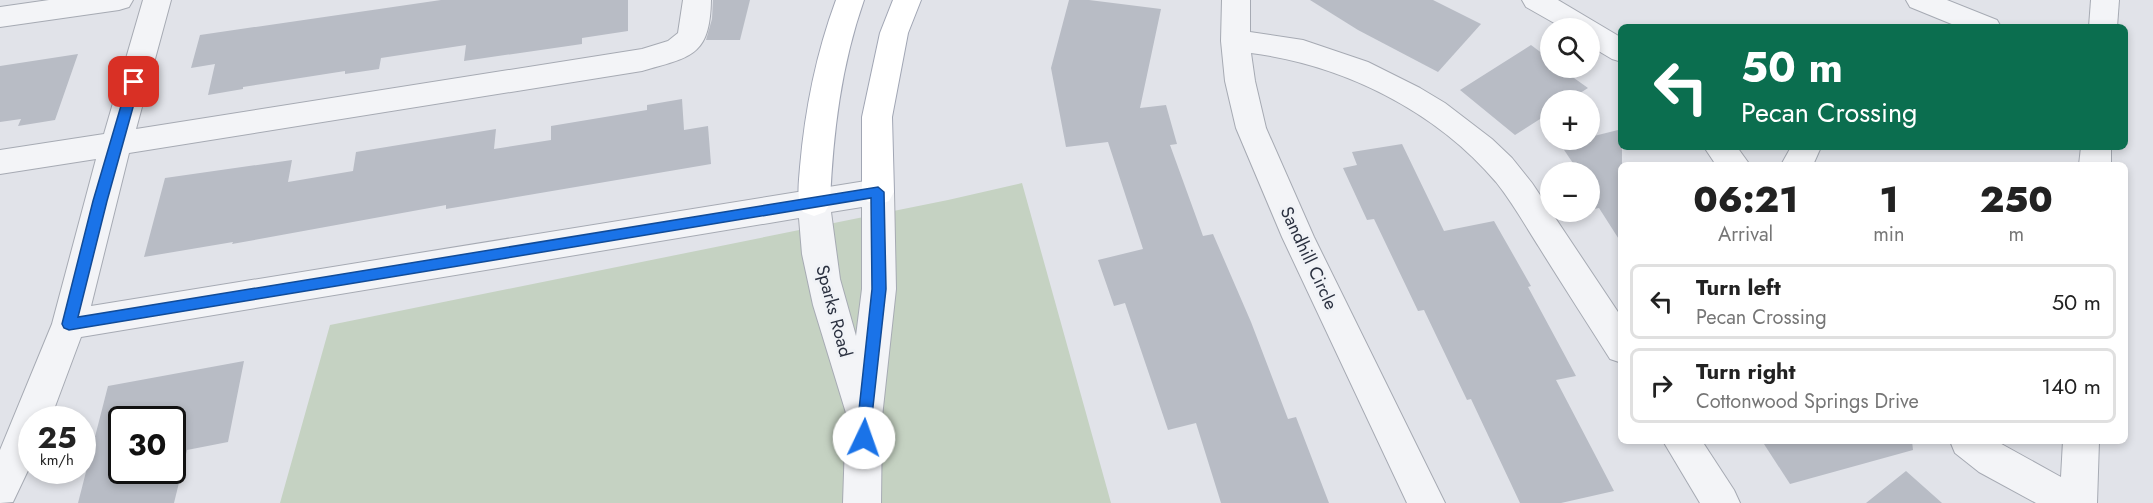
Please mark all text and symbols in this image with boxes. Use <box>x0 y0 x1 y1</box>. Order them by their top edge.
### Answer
map controls <box>1540 18 1600 222</box>
button: search <box>1540 18 1600 78</box>
text: 50 m <box>1741 37 1843 98</box>
icon: left <box>1642 48 1720 126</box>
pin <box>108 56 159 107</box>
icon: arrive <box>117 65 150 98</box>
button: + <box>1540 90 1600 150</box>
text: Pecan Crossing <box>1741 93 1918 132</box>
button: − <box>1540 162 1600 222</box>
text: 06:21 <box>1693 173 1798 225</box>
text: 1 <box>1879 173 1898 225</box>
text: 250 <box>1980 173 2053 225</box>
street label: Sandhill Circle <box>1274 202 1344 314</box>
text: Arrival <box>1718 220 1773 249</box>
text: min <box>1873 220 1905 249</box>
text: m <box>2008 220 2024 249</box>
street label: Sparks Road <box>809 262 859 360</box>
text: Turn left <box>1696 271 1781 303</box>
icon: left <box>1645 285 1678 318</box>
text: 50 m <box>2052 286 2101 318</box>
text: Pecan Crossing <box>1696 303 1827 332</box>
text: Turn right <box>1696 355 1796 387</box>
icon: right <box>1645 369 1678 402</box>
text: 140 m <box>2041 370 2101 402</box>
text: Cottonwood Springs Drive <box>1696 387 1919 416</box>
speed limit sign: 30 <box>108 406 186 484</box>
position arrow <box>832 406 896 470</box>
text: 25 <box>37 416 77 459</box>
text: km/h <box>40 449 74 471</box>

